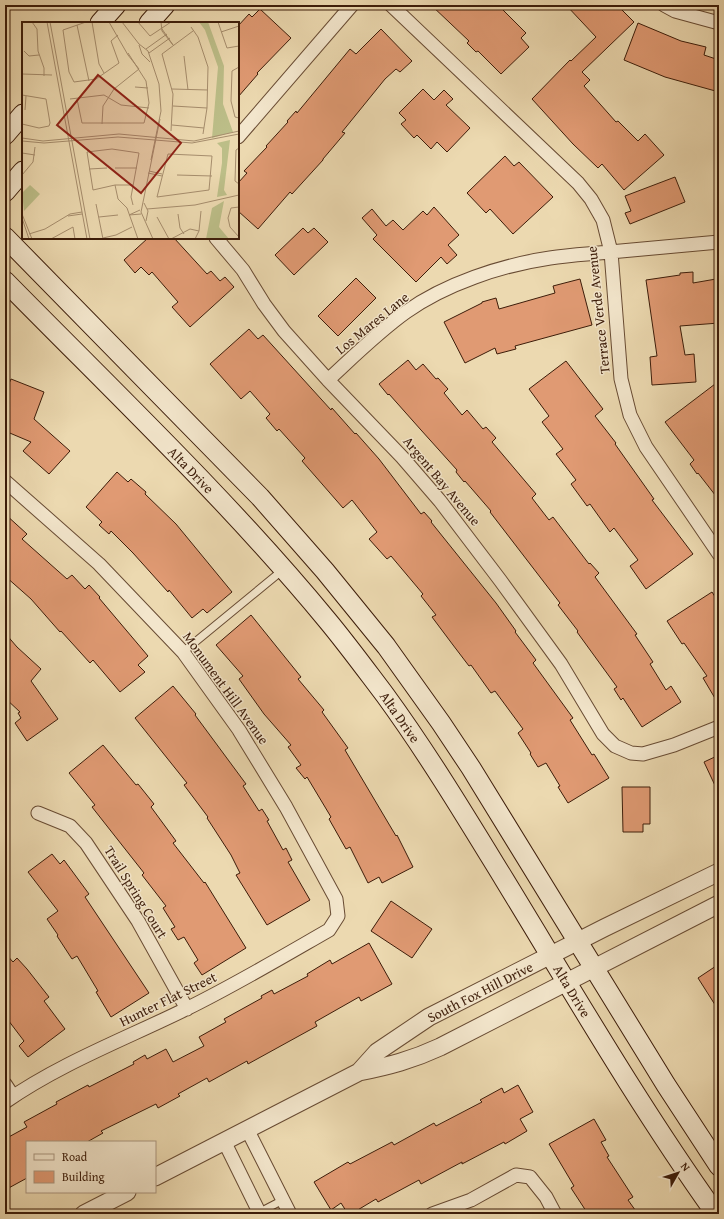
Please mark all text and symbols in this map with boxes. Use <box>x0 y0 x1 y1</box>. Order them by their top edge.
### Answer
inset map <box>22 22 239 239</box>
street label: Terrace Verde Avenue <box>581 245 615 375</box>
street label: Los Mares Lane <box>331 287 413 359</box>
street label: Argent Bay Avenue <box>399 432 486 530</box>
street label: Alta Drive <box>163 442 219 498</box>
street label: Monument Hill Avenue <box>178 627 274 749</box>
street label: Alta Drive <box>375 687 425 747</box>
street label: Trail Spring Court <box>99 842 173 942</box>
street label: South Fox Hill Drive <box>424 956 537 1027</box>
street label: Alta Drive <box>548 961 596 1022</box>
street label: Hunter Flat Street <box>116 967 220 1031</box>
legend <box>26 1141 156 1193</box>
text: Road <box>62 1148 88 1165</box>
north arrow <box>658 1153 698 1193</box>
text: N <box>677 1159 695 1175</box>
text: Building <box>62 1168 105 1185</box>

